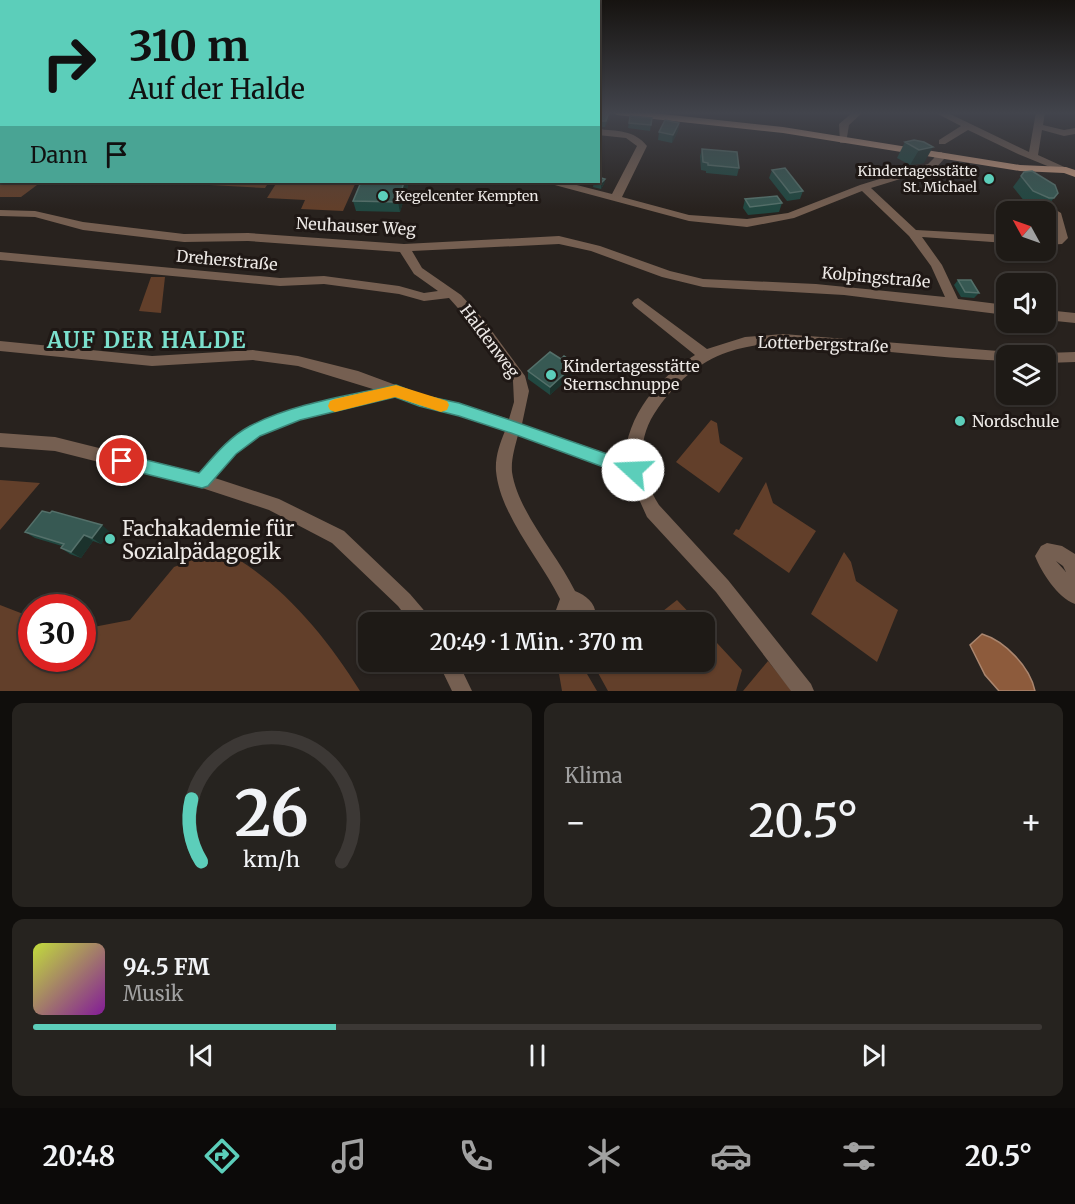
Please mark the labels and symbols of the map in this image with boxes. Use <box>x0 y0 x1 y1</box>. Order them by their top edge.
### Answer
place label: Kindertagesstätte St. Michael <box>857 162 978 196</box>
marker: Kindertagesstätte St. Michael <box>982 172 996 186</box>
place label: Kegelcenter Kempten <box>395 187 539 205</box>
marker: Kegelcenter Kempten <box>376 189 390 203</box>
north arrow <box>996 201 1056 261</box>
street label: Neuhauser Weg <box>296 213 417 239</box>
street label: Dreherstraße <box>175 246 279 274</box>
street label: Kolpingstraße <box>821 262 931 292</box>
street label: Haldenweg <box>456 301 524 382</box>
district label: AUF DER HALDE <box>46 326 247 354</box>
street label: Lotterbergstraße <box>757 332 889 356</box>
place label: Kindertagesstätte Sternschnuppe <box>563 356 700 394</box>
marker: Kindertagesstätte Sternschnuppe <box>544 368 558 382</box>
place label: Nordschule <box>972 411 1059 431</box>
marker: Nordschule <box>953 414 967 428</box>
pin <box>96 435 147 486</box>
position arrow <box>601 438 665 502</box>
place label: Fachakademie für Sozialpädagogik <box>122 516 295 564</box>
marker: Fachakademie für Sozialpädagogik <box>103 532 117 546</box>
speed limit sign: 30 <box>18 594 96 672</box>

